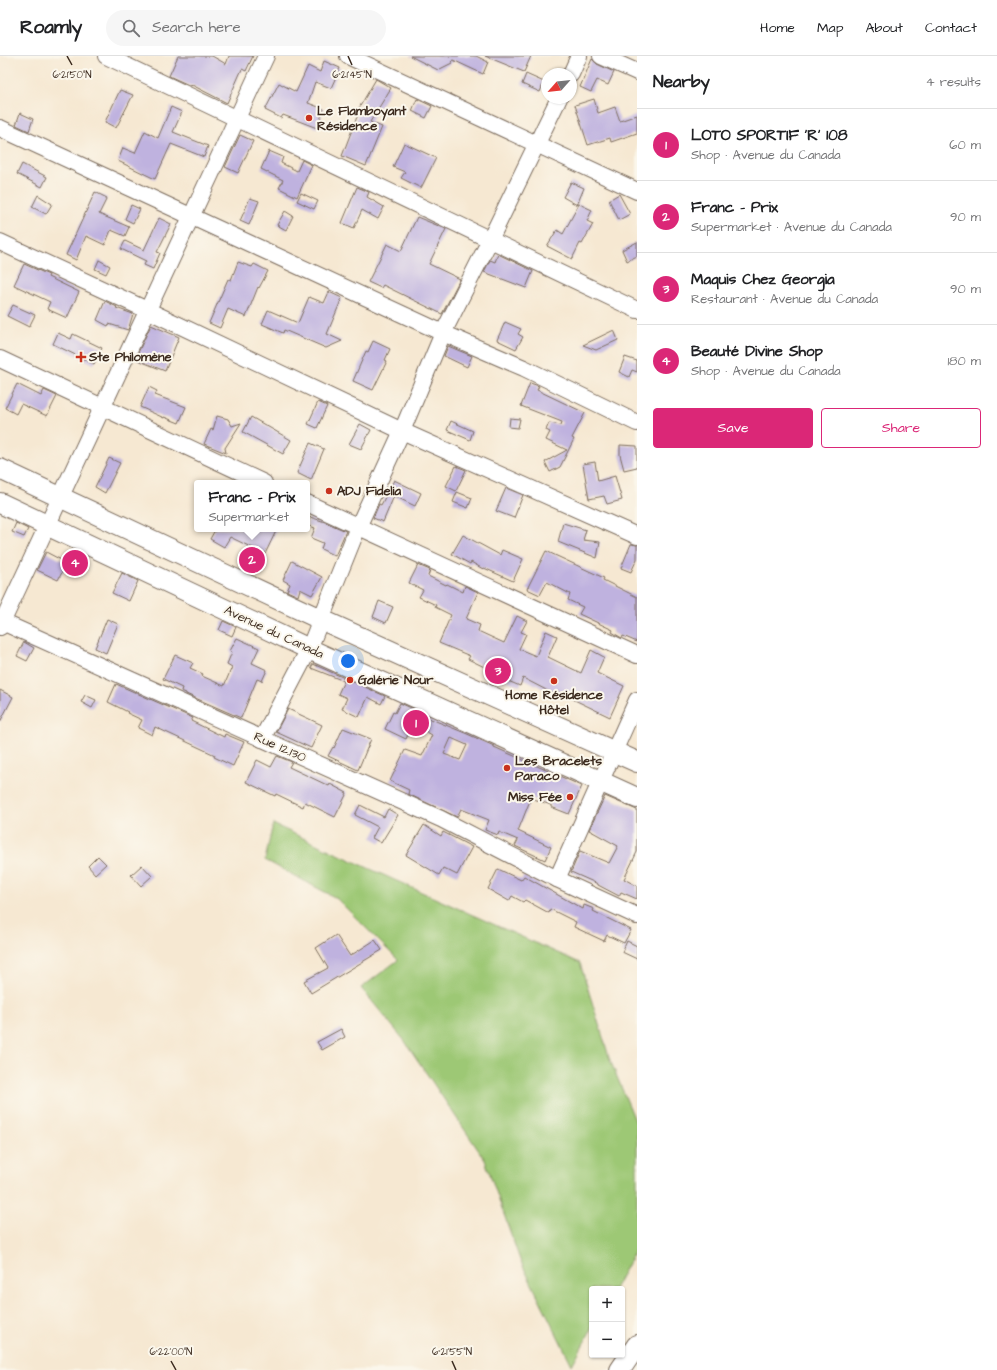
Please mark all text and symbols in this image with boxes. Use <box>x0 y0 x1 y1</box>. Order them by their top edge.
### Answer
search box <box>106 10 386 46</box>
text: Roamly <box>20 14 82 41</box>
icon: search <box>120 17 142 39</box>
text: Search here <box>152 17 241 38</box>
text: Home <box>760 18 795 38</box>
text: Map <box>817 18 843 38</box>
text: About <box>865 18 903 38</box>
text: Contact <box>925 18 977 38</box>
text: 6°21'50"N <box>52 68 92 82</box>
text: 6°21'45"N <box>332 68 372 82</box>
north arrow <box>541 68 577 104</box>
text: Nearby <box>653 70 710 94</box>
text: 4 results <box>926 73 981 91</box>
place label: Le Flamboyant Résidence <box>317 102 407 135</box>
marker: Le Flamboyant Résidence <box>304 113 314 123</box>
text: LOTO SPORTIF 'R' 108 <box>691 125 847 146</box>
text: 1 <box>665 136 667 154</box>
text: 60 m <box>949 136 981 154</box>
text: Shop · Avenue du Canada <box>691 146 841 164</box>
text: Franc - Prix <box>691 197 778 218</box>
text: 2 <box>662 208 670 226</box>
text: 90 m <box>950 208 981 226</box>
text: Supermarket · Avenue du Canada <box>691 218 892 236</box>
text: Maquis Chez Georgia <box>691 269 835 290</box>
text: 3 <box>663 280 669 298</box>
text: 90 m <box>950 280 981 298</box>
text: Restaurant · Avenue du Canada <box>691 290 878 308</box>
text: Beauté Divine Shop <box>691 341 823 362</box>
place label: Ste Philomène <box>88 348 172 366</box>
marker: Ste Philomène <box>76 352 86 362</box>
text: 4 <box>662 352 670 370</box>
text: 180 m <box>947 352 981 370</box>
text: Shop · Avenue du Canada <box>691 362 841 380</box>
button: Save <box>653 408 813 448</box>
button: Share <box>821 408 981 448</box>
popup <box>194 480 310 532</box>
place label: ADJ Fidelia <box>337 482 402 500</box>
marker: ADJ Fidelia <box>324 486 334 496</box>
text: Franc - Prix <box>208 487 296 508</box>
text: Supermarket <box>208 508 289 526</box>
pin: 2 <box>239 545 265 575</box>
pin: 4 <box>62 548 88 578</box>
street label: Avenue du Canada <box>221 601 327 663</box>
your location <box>338 651 358 671</box>
pin: 3 <box>485 656 511 686</box>
place label: Galérie Nour <box>358 671 434 689</box>
marker: Galérie Nour <box>345 675 355 685</box>
marker: Home Résidence Hôtel <box>549 676 559 686</box>
place label: Home Résidence Hôtel <box>505 686 603 719</box>
pin: 1 <box>403 708 429 738</box>
street label: Rue 12.130 <box>251 727 309 767</box>
place label: Les Bracelets Paraco <box>515 752 602 785</box>
marker: Les Bracelets Paraco <box>502 763 512 773</box>
place label: Miss Fée <box>508 788 562 806</box>
marker: Miss Fée <box>565 792 575 802</box>
map controls <box>589 1286 625 1358</box>
button: + <box>589 1286 625 1322</box>
button: − <box>589 1322 625 1358</box>
text: 6°22'00"N <box>150 1345 192 1359</box>
text: 6°21'55"N <box>432 1345 472 1359</box>

